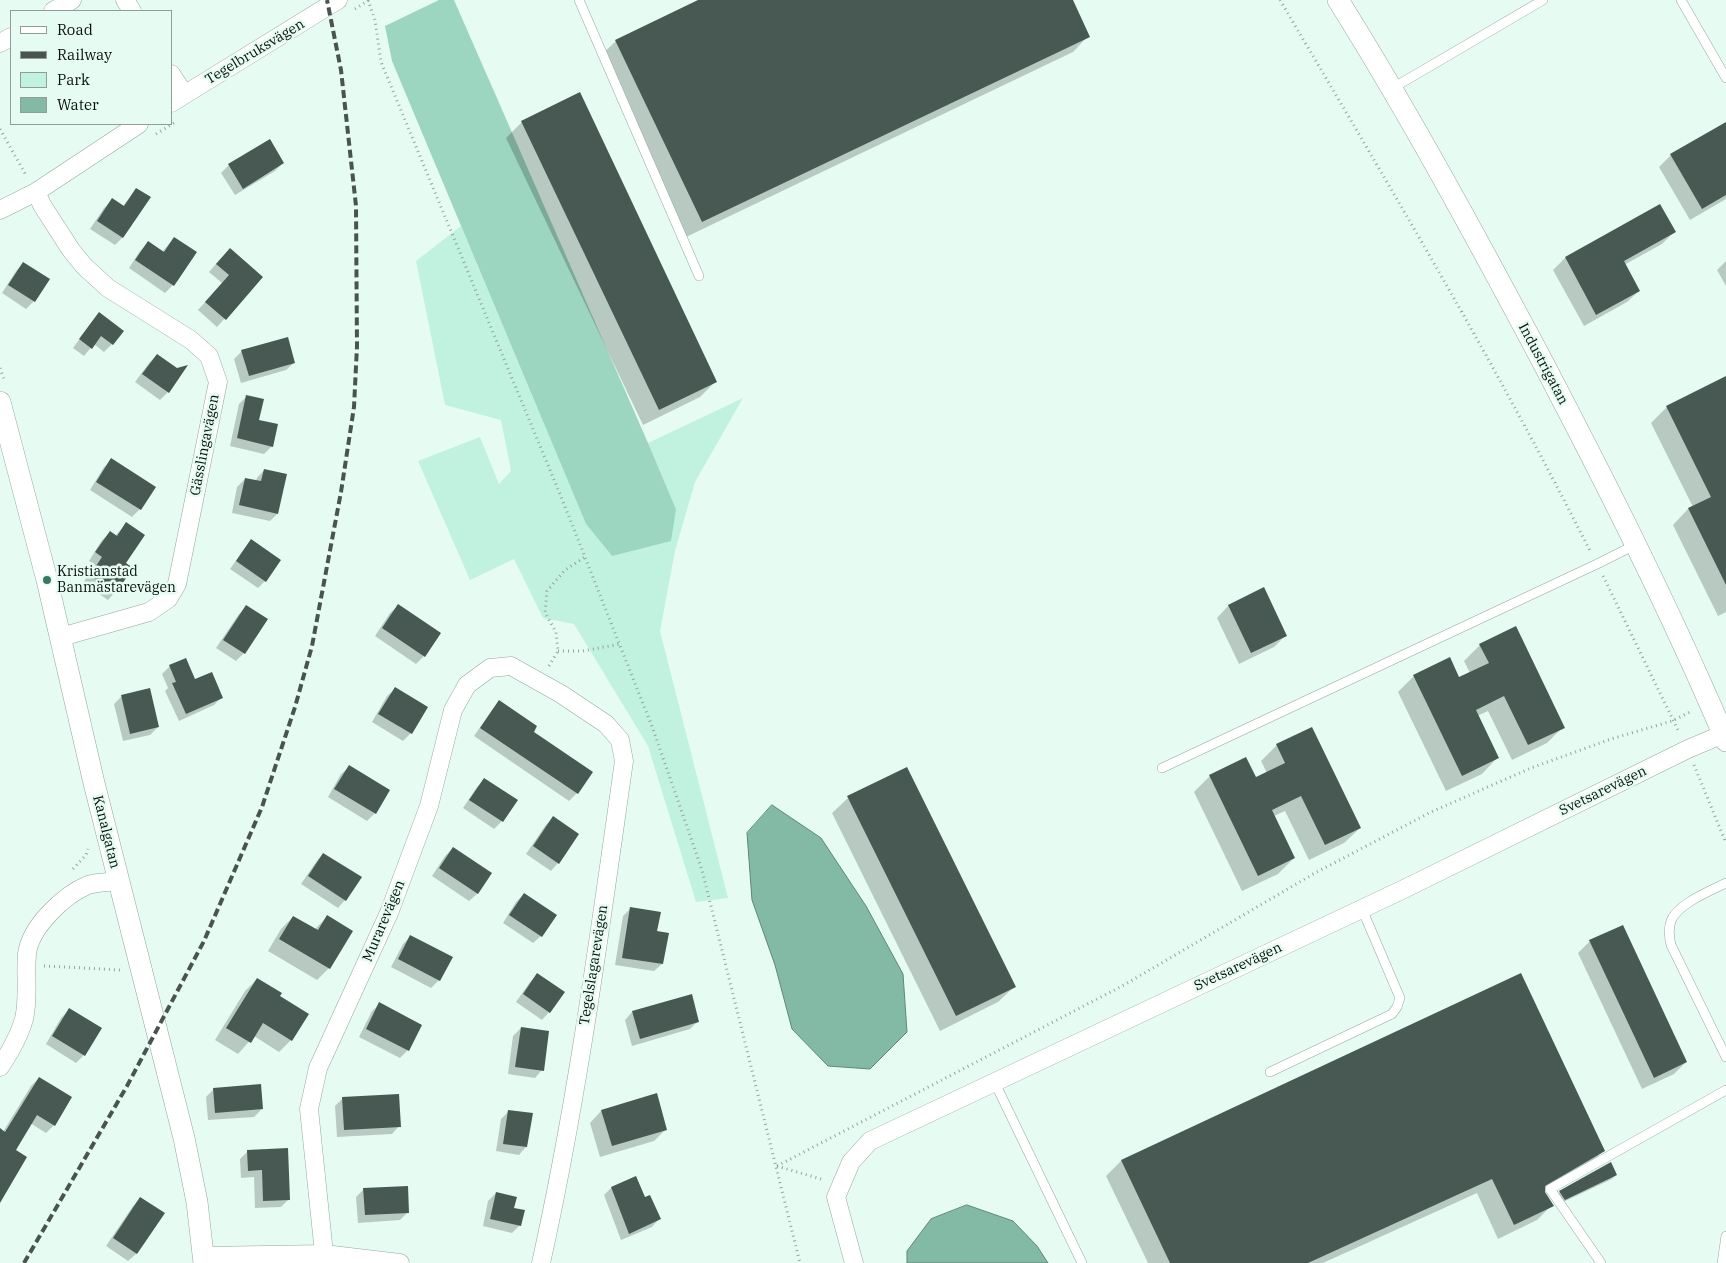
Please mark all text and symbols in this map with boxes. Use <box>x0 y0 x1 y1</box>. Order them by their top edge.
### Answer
legend <box>10 10 172 125</box>
street label: Tegelbruksvägen <box>202 16 308 88</box>
text: Road <box>57 20 93 39</box>
text: Railway <box>57 45 112 64</box>
text: Park <box>57 70 90 89</box>
text: Water <box>57 95 99 114</box>
street label: Industrigatan <box>1514 320 1572 408</box>
street label: Gässlingavägen <box>187 393 223 497</box>
place label: Kristianstad Banmästarevägen <box>57 564 176 596</box>
marker: Kristianstad Banmästarevägen <box>41 574 53 586</box>
street label: Svetsarevägen <box>1557 763 1649 819</box>
street label: Kanalgatan <box>89 794 123 870</box>
street label: Murarevägen <box>359 878 409 964</box>
street label: Tegelslagarevägen <box>576 904 612 1026</box>
street label: Svetsarevägen <box>1191 939 1285 995</box>

